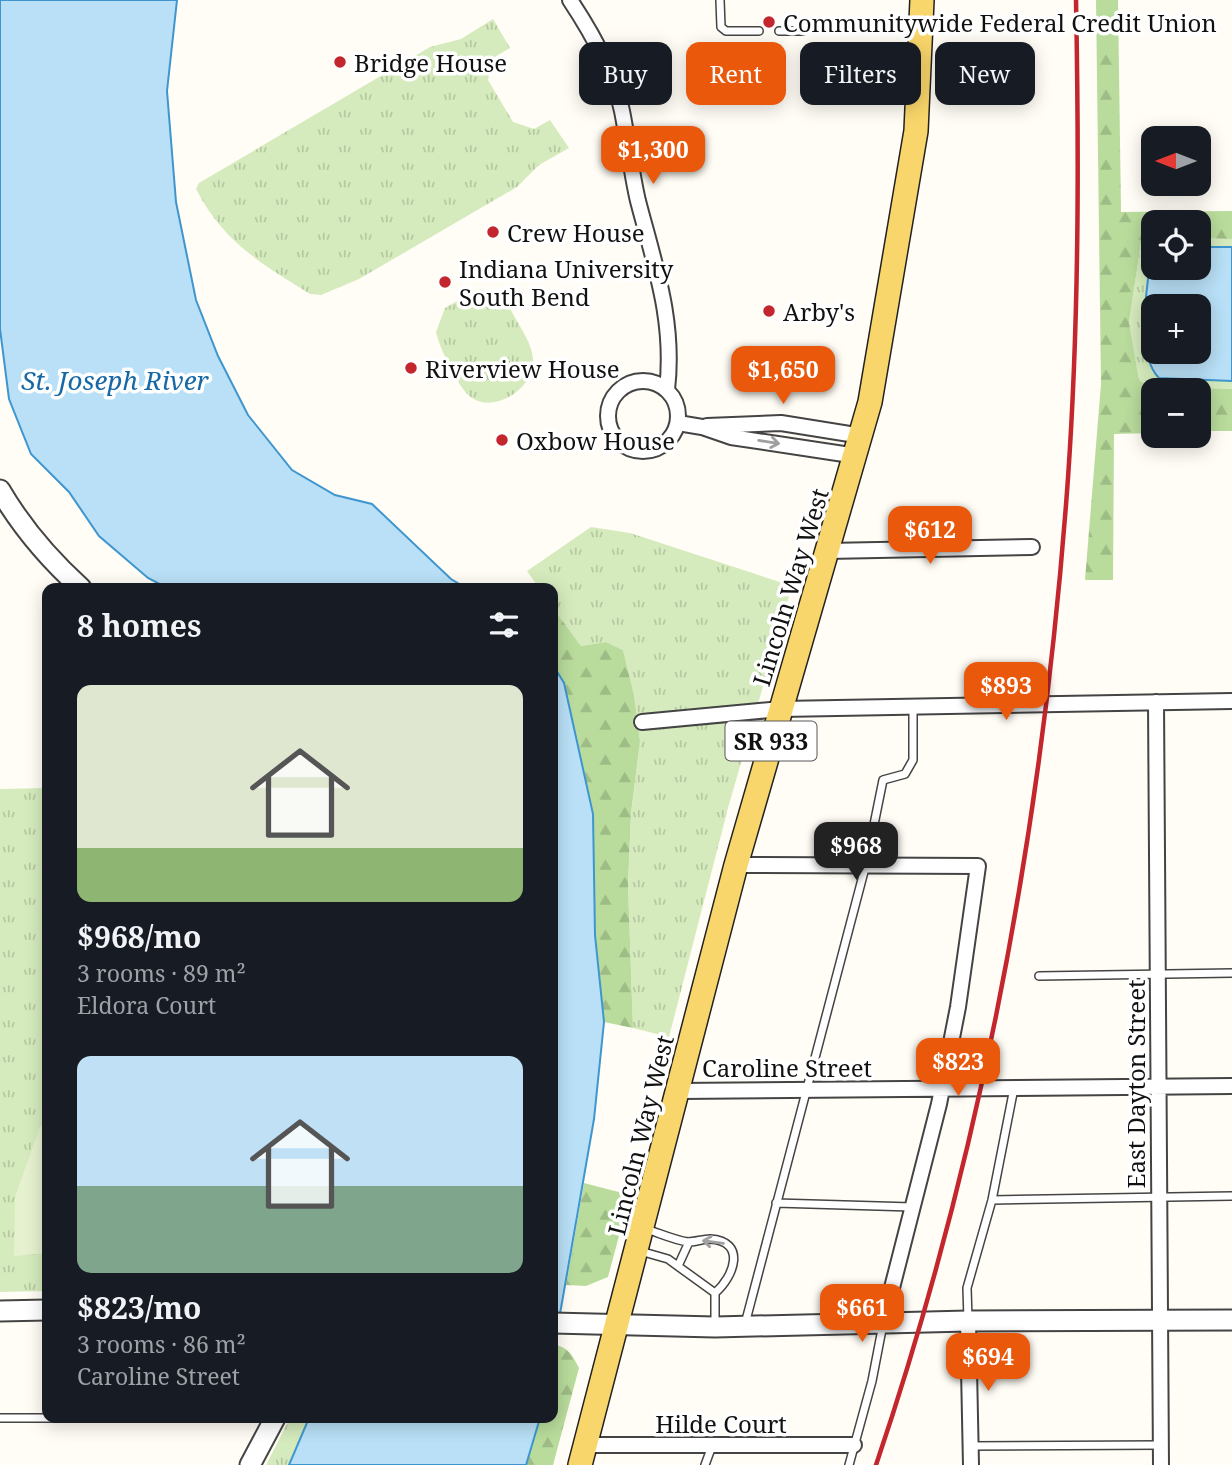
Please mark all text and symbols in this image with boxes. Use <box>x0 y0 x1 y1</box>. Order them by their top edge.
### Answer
place label: Communitywide Federal Credit Union <box>783 6 1217 39</box>
marker: Communitywide Federal Credit Union <box>761 14 777 30</box>
chip: Buy <box>579 42 672 105</box>
chip: Rent <box>686 42 786 105</box>
chip: Filters <box>800 42 921 105</box>
chip: New <box>935 42 1035 105</box>
place label: Bridge House <box>354 46 507 79</box>
marker: Bridge House <box>332 54 348 70</box>
north arrow <box>1141 126 1211 196</box>
map controls <box>1141 126 1211 448</box>
pin: $1,300 <box>596 127 710 186</box>
text: $1,300 <box>617 133 689 165</box>
button: locate <box>1141 210 1211 280</box>
place label: Crew House <box>507 216 645 249</box>
marker: Crew House <box>485 224 501 240</box>
place label: Indiana University South Bend <box>459 252 674 313</box>
marker: Indiana University South Bend <box>437 274 453 290</box>
button: + <box>1141 294 1211 364</box>
place label: Arby's <box>783 295 855 328</box>
marker: Arby's <box>761 303 777 319</box>
pin: $1,650 <box>726 346 840 406</box>
place label: Riverview House <box>425 352 620 385</box>
text: $1,650 <box>747 353 819 385</box>
marker: Riverview House <box>403 360 419 376</box>
water label: St. Joseph River <box>21 362 210 398</box>
button: − <box>1141 378 1211 448</box>
place label: Oxbow House <box>516 424 675 457</box>
marker: Oxbow House <box>494 432 510 448</box>
one-way arrow <box>757 436 779 449</box>
street label: Lincoln Way West <box>744 484 836 690</box>
pin: $612 <box>889 506 971 566</box>
text: $612 <box>904 513 956 545</box>
text: 8 homes <box>77 605 201 646</box>
icon: filters <box>485 606 523 644</box>
pin: $893 <box>965 662 1047 722</box>
text: $893 <box>980 669 1032 701</box>
road number: SR 933 <box>726 722 816 761</box>
icon: home <box>237 730 363 856</box>
pin: $968 <box>815 822 897 882</box>
text: $968 <box>830 829 882 861</box>
text: $968/mo <box>77 916 201 957</box>
text: 3 rooms · 89 m² <box>77 957 246 989</box>
street label: East Dayton Street <box>1119 980 1152 1188</box>
text: Eldora Court <box>77 989 216 1021</box>
street label: Lincoln Way West <box>599 1032 681 1238</box>
pin: $823 <box>917 1038 999 1098</box>
text: $823 <box>932 1045 984 1077</box>
street label: Caroline Street <box>702 1051 872 1084</box>
icon: home <box>237 1101 363 1227</box>
one-way arrow <box>702 1235 725 1248</box>
pin: $661 <box>821 1284 903 1344</box>
text: $823/mo <box>77 1287 201 1328</box>
text: $661 <box>836 1291 888 1323</box>
text: 3 rooms · 86 m² <box>77 1328 246 1360</box>
pin: $694 <box>947 1334 1029 1393</box>
text: $694 <box>962 1340 1014 1372</box>
text: Caroline Street <box>77 1360 240 1392</box>
street label: Hilde Court <box>655 1407 787 1440</box>

